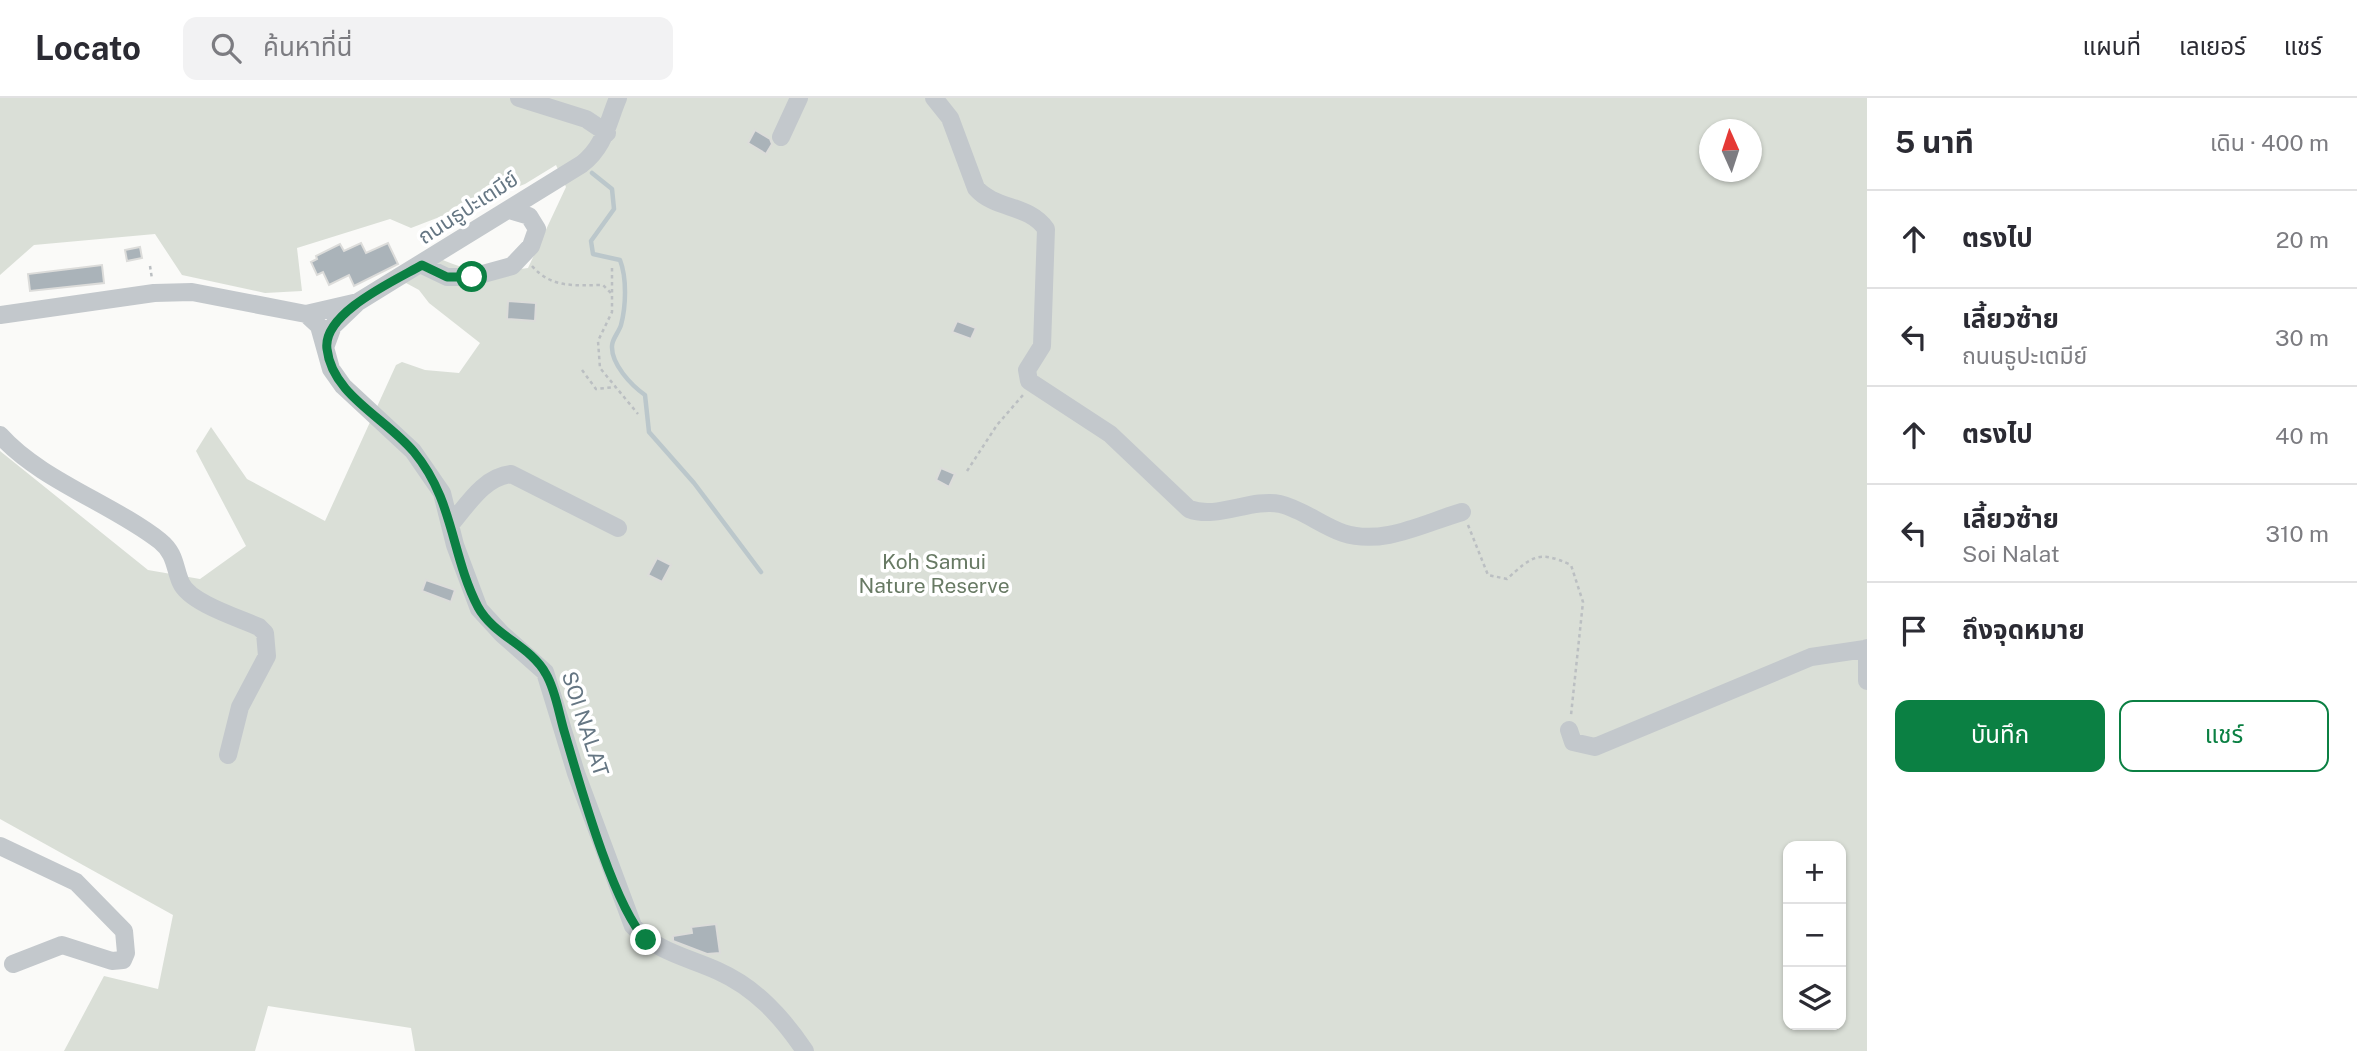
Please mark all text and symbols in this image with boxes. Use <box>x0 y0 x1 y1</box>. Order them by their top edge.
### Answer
search box <box>183 17 673 80</box>
text: Locato <box>35 29 141 67</box>
icon: search <box>207 29 245 67</box>
text: ค้นหาที่นี่ <box>263 31 352 62</box>
text: แผนที่ <box>2083 32 2141 60</box>
text: เลเยอร์ <box>2179 32 2246 60</box>
text: แชร์ <box>2284 32 2322 60</box>
north arrow <box>1699 119 1762 182</box>
text: 5 นาที <box>1895 124 1974 160</box>
text: เดิน · 400 m <box>2210 129 2329 156</box>
street label: ถนนธูปะเตมีย์ <box>413 166 523 250</box>
icon: ahead <box>1895 220 1933 258</box>
text: ตรงไป <box>1962 222 2033 253</box>
text: 20 m <box>2276 226 2329 253</box>
route start <box>456 261 487 292</box>
text: เลี้ยวซ้าย <box>1962 303 2059 334</box>
icon: left <box>1895 318 1933 356</box>
text: 30 m <box>2275 324 2329 351</box>
text: ถนนธูปะเตมีย์ <box>1962 342 2087 369</box>
icon: ahead <box>1895 416 1933 454</box>
text: ตรงไป <box>1962 418 2033 449</box>
text: 40 m <box>2275 422 2329 449</box>
text: เลี้ยวซ้าย <box>1962 503 2059 534</box>
icon: left <box>1895 514 1933 552</box>
text: 310 m <box>2266 520 2329 547</box>
text: Soi Nalat <box>1962 540 2060 567</box>
park label: Koh Samui Nature Reserve <box>858 549 1010 598</box>
icon: arrive <box>1895 612 1933 650</box>
text: ถึงจุดหมาย <box>1962 614 2085 645</box>
street label: SOI NALAT <box>557 668 614 780</box>
button: บันทึก <box>1895 700 2105 772</box>
button: แชร์ <box>2119 700 2329 772</box>
map controls <box>1783 841 1846 1030</box>
button: + <box>1783 841 1846 904</box>
button: − <box>1783 904 1846 967</box>
route end <box>630 924 661 955</box>
button: layers <box>1783 967 1846 1030</box>

